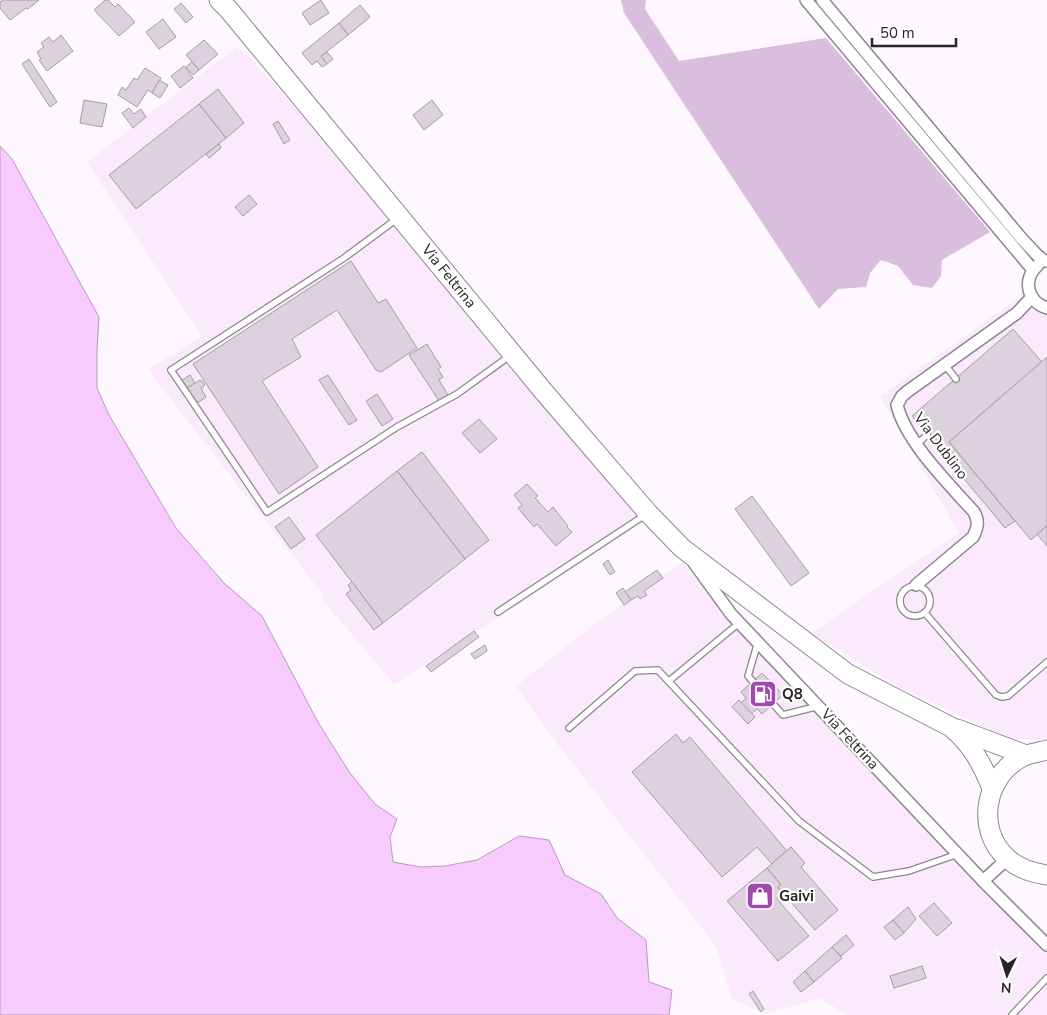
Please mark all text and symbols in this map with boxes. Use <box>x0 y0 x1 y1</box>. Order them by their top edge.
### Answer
scale bar <box>872 15 956 47</box>
text: 50 m <box>880 23 915 43</box>
street label: Via Feltrina <box>417 239 481 312</box>
street label: Via Dublino <box>909 408 973 483</box>
fuel station icon: Q8 <box>748 679 778 709</box>
place label: Q8 <box>782 684 803 704</box>
street label: Via Feltrina <box>816 704 883 774</box>
shop icon: Gaivi <box>745 881 775 911</box>
place label: Gaivi <box>779 886 814 906</box>
north arrow <box>982 950 1032 1000</box>
text: N <box>1000 978 1012 997</box>

